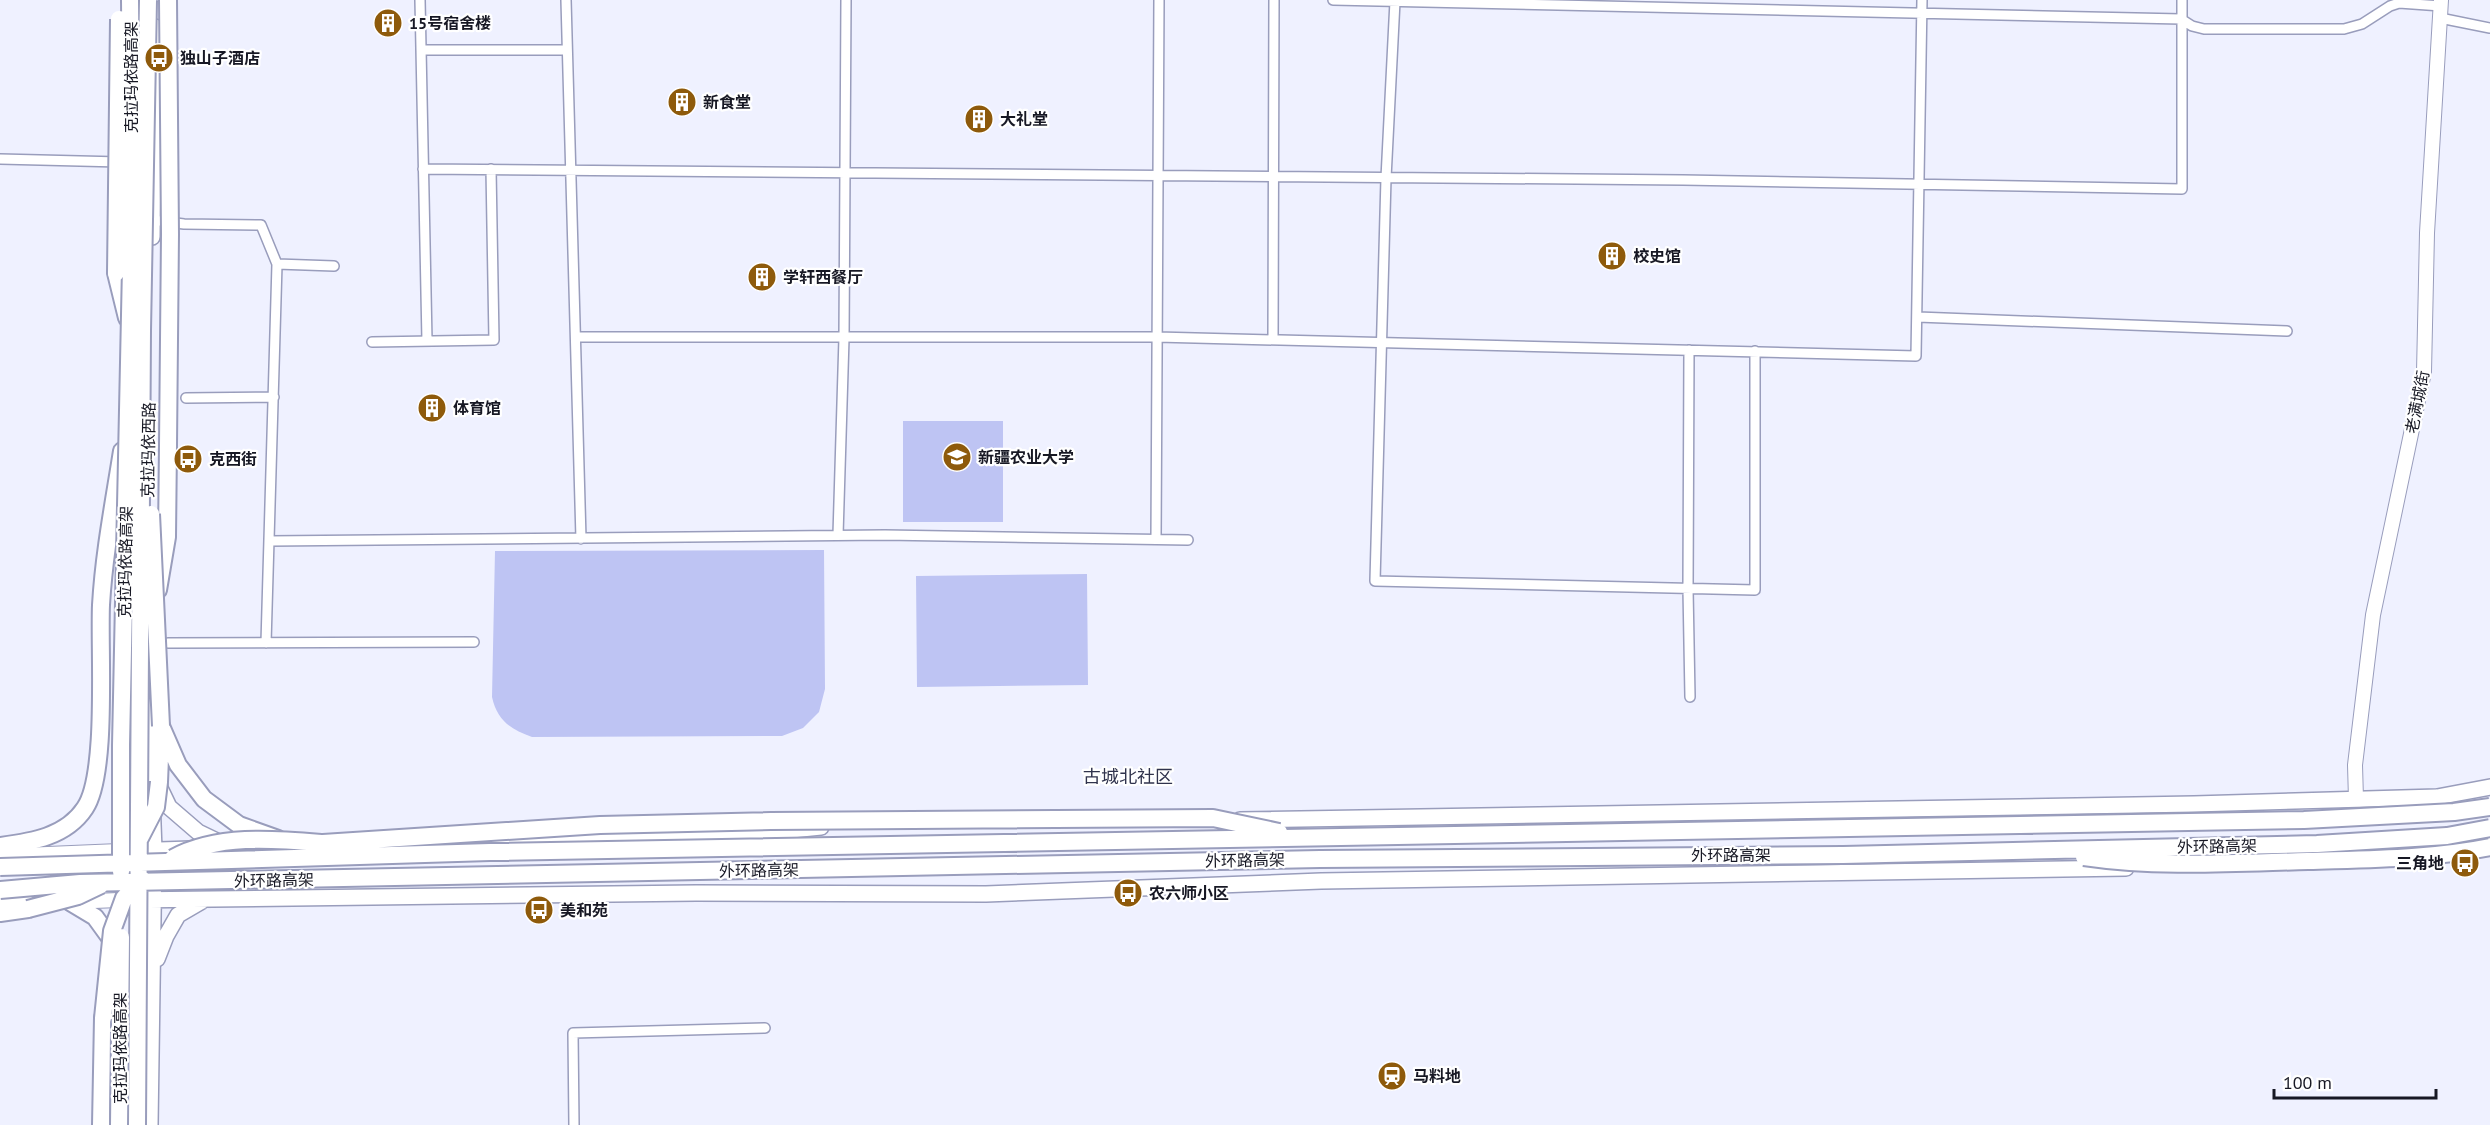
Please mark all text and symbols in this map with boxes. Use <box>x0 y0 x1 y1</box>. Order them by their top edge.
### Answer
building icon: 15号宿舍楼 <box>372 7 404 39</box>
place label: 15号宿舍楼 <box>409 13 491 33</box>
street label: 克拉玛依路高架 <box>121 21 141 133</box>
bus stop icon: 独山子酒店 <box>143 42 175 74</box>
place label: 独山子酒店 <box>180 48 260 68</box>
building icon: 新食堂 <box>666 86 698 118</box>
place label: 新食堂 <box>703 92 751 112</box>
building icon: 大礼堂 <box>963 103 995 135</box>
place label: 大礼堂 <box>1000 109 1048 129</box>
building icon: 校史馆 <box>1596 240 1628 272</box>
place label: 校史馆 <box>1633 246 1681 266</box>
building icon: 学轩西餐厅 <box>746 261 778 293</box>
place label: 学轩西餐厅 <box>783 267 863 287</box>
street label: 老满城街 <box>2401 369 2433 435</box>
building icon: 体育馆 <box>416 392 448 424</box>
place label: 体育馆 <box>453 398 501 418</box>
street label: 克拉玛依西路 <box>137 402 159 498</box>
school or university icon: 新疆农业大学 <box>941 441 973 473</box>
bus stop icon: 克西街 <box>172 443 204 475</box>
place label: 新疆农业大学 <box>978 447 1074 467</box>
place label: 克西街 <box>209 449 257 469</box>
street label: 克拉玛依路高架 <box>114 506 136 618</box>
district label: 古城北社区 <box>1083 765 1173 788</box>
street label: 外环路高架 <box>2177 835 2257 857</box>
street label: 外环路高架 <box>1691 845 1771 865</box>
bus stop icon: 三角地 <box>2449 847 2481 879</box>
street label: 外环路高架 <box>1205 849 1285 871</box>
place label: 三角地 <box>2396 853 2444 873</box>
street label: 外环路高架 <box>719 859 799 881</box>
street label: 外环路高架 <box>234 869 314 891</box>
bus stop icon: 农六师小区 <box>1112 877 1144 909</box>
place label: 农六师小区 <box>1149 883 1229 903</box>
bus stop icon: 美和苑 <box>523 894 555 926</box>
place label: 美和苑 <box>560 900 608 920</box>
street label: 克拉玛依路高架 <box>110 992 130 1104</box>
station icon: 马料地 <box>1376 1060 1408 1092</box>
scale bar <box>2274 1062 2436 1100</box>
place label: 马料地 <box>1413 1066 1461 1086</box>
text: 100 m <box>2283 1071 2332 1094</box>

